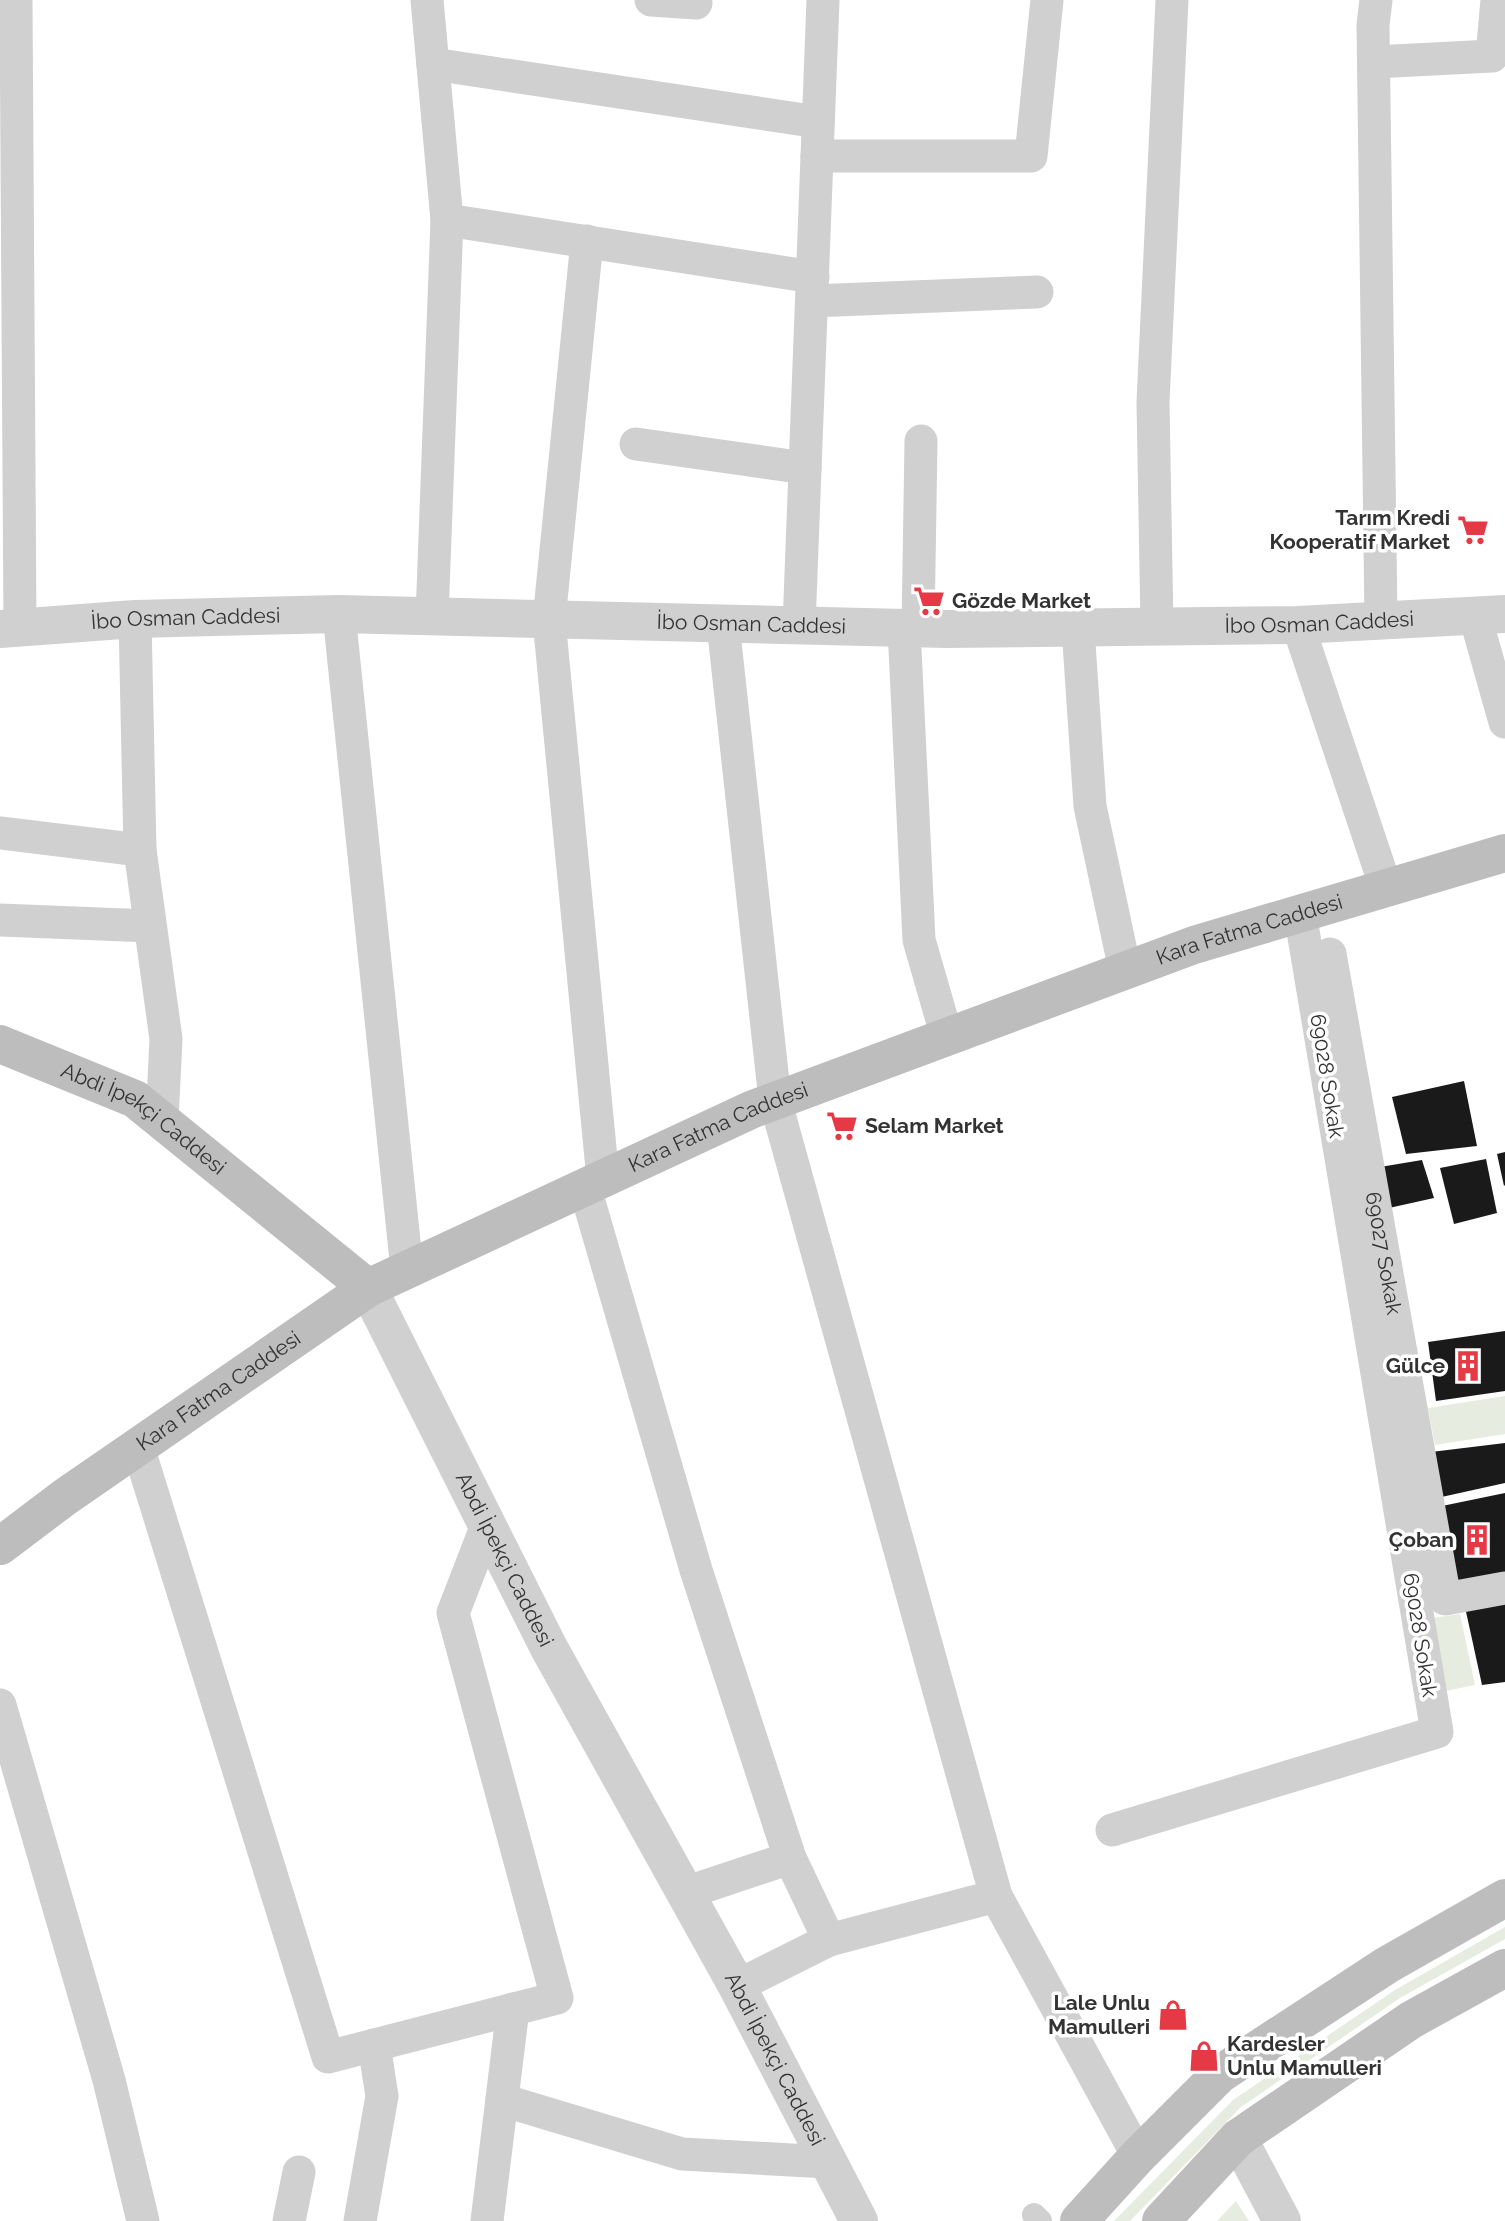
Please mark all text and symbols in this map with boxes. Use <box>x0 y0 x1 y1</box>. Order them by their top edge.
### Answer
place label: Tarım Kredi Kooperatif Market <box>1270 505 1450 554</box>
supermarket icon: Tarım Kredi Kooperatif Market <box>1456 513 1490 547</box>
supermarket icon: Gözde Market <box>912 584 946 618</box>
place label: Gözde Market <box>952 588 1091 613</box>
street label: İbo Osman Caddesi <box>90 602 281 634</box>
street label: İbo Osman Caddesi <box>1225 606 1415 638</box>
street label: İbo Osman Caddesi <box>656 609 846 639</box>
street label: Kara Fatma Caddesi <box>1153 889 1345 970</box>
street label: 69028 Sokak <box>1305 1012 1350 1140</box>
street label: Abdi İpekçi Caddesi <box>58 1057 231 1180</box>
street label: Kara Fatma Caddesi <box>624 1077 811 1177</box>
supermarket icon: Selam Market <box>825 1109 859 1143</box>
place label: Selam Market <box>865 1113 1004 1138</box>
street label: 69027 Sokak <box>1361 1190 1407 1317</box>
street label: Kara Fatma Caddesi <box>131 1325 305 1456</box>
building icon: Gülce <box>1451 1349 1485 1383</box>
place label: Gülce <box>1386 1353 1445 1378</box>
street label: Abdi İpekçi Caddesi <box>451 1468 559 1651</box>
building icon: Çoban <box>1460 1523 1494 1557</box>
place label: Çoban <box>1389 1527 1454 1552</box>
street label: 69028 Sokak <box>1398 1571 1443 1699</box>
street label: Abdi İpekçi Caddesi <box>720 1968 831 2150</box>
place label: Lale Unlu Mamulleri <box>1048 1990 1150 2039</box>
shop icon: Lale Unlu Mamulleri <box>1156 1998 1190 2032</box>
place label: Kardesler Unlu Mamulleri <box>1227 2031 1382 2080</box>
shop icon: Kardesler Unlu Mamulleri <box>1187 2039 1221 2073</box>

